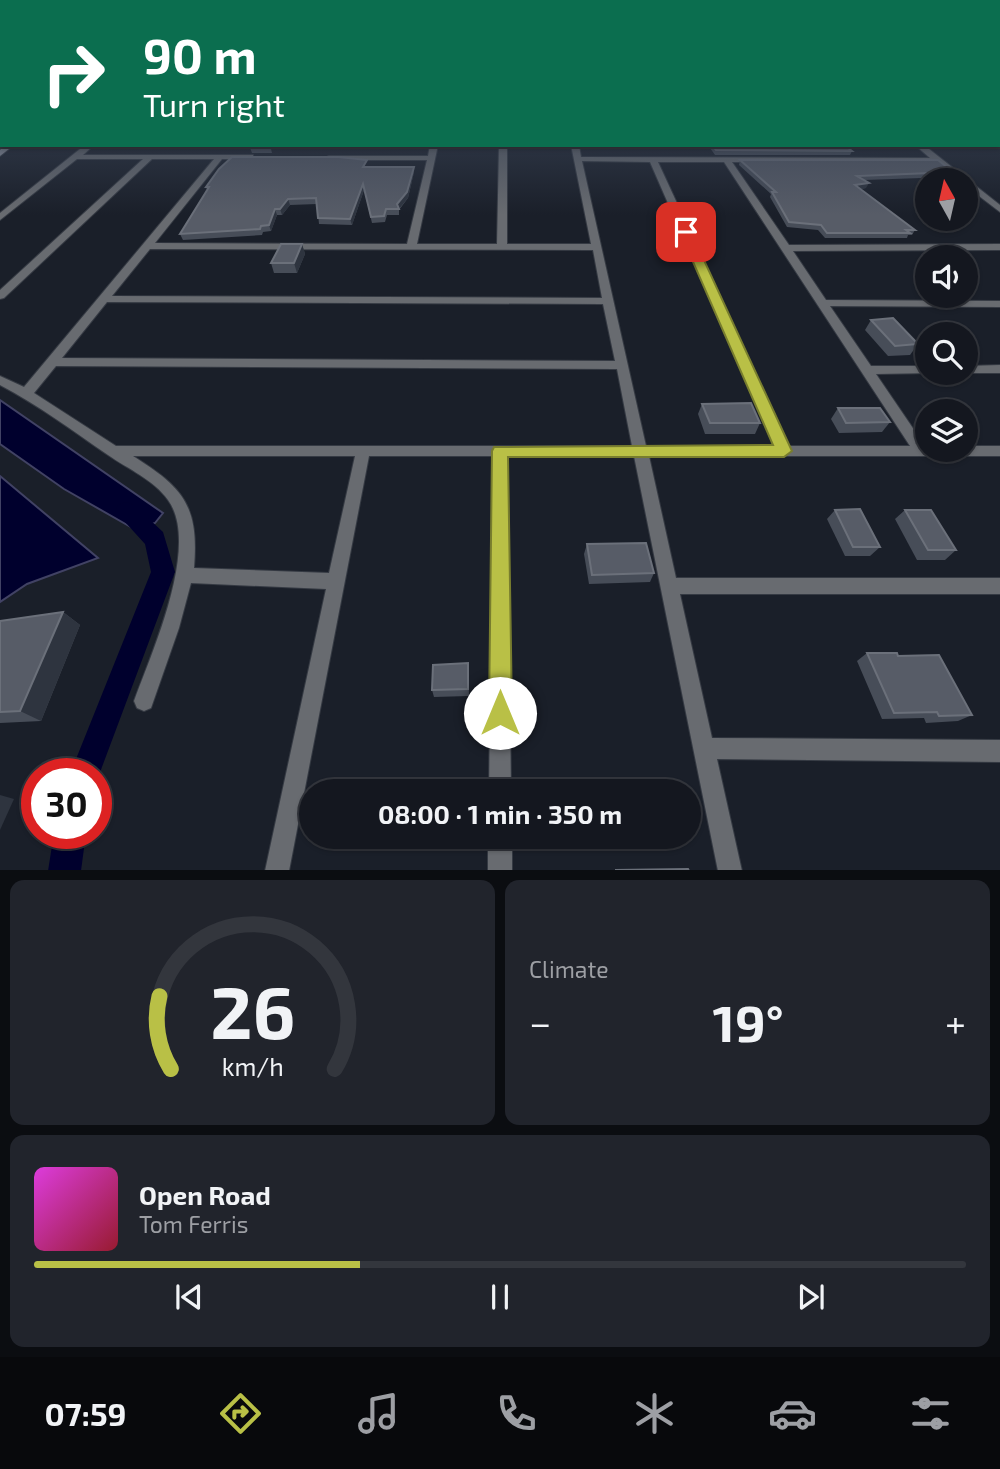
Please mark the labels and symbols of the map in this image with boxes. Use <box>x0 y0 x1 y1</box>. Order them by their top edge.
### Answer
north arrow <box>915 168 978 231</box>
pin <box>656 202 716 262</box>
position arrow <box>463 676 537 750</box>
speed limit sign: 30 <box>21 758 112 849</box>

